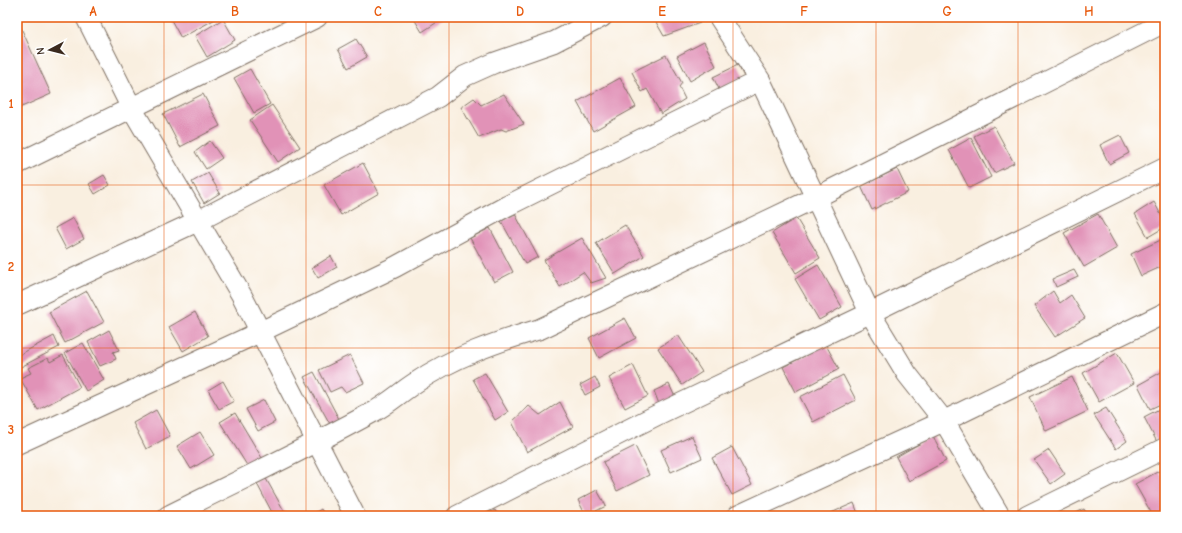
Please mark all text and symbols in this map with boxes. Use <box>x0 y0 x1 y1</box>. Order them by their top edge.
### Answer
text: A <box>89 4 97 19</box>
text: B <box>231 4 239 19</box>
text: C <box>374 4 382 19</box>
text: D <box>516 4 524 19</box>
text: E <box>658 4 666 19</box>
text: F <box>800 4 808 19</box>
text: G <box>942 4 952 19</box>
text: H <box>1084 4 1094 19</box>
north arrow <box>30 30 70 70</box>
text: N <box>34 47 47 56</box>
text: 1 <box>8 96 14 111</box>
text: 2 <box>8 259 14 274</box>
text: 3 <box>8 422 14 437</box>

